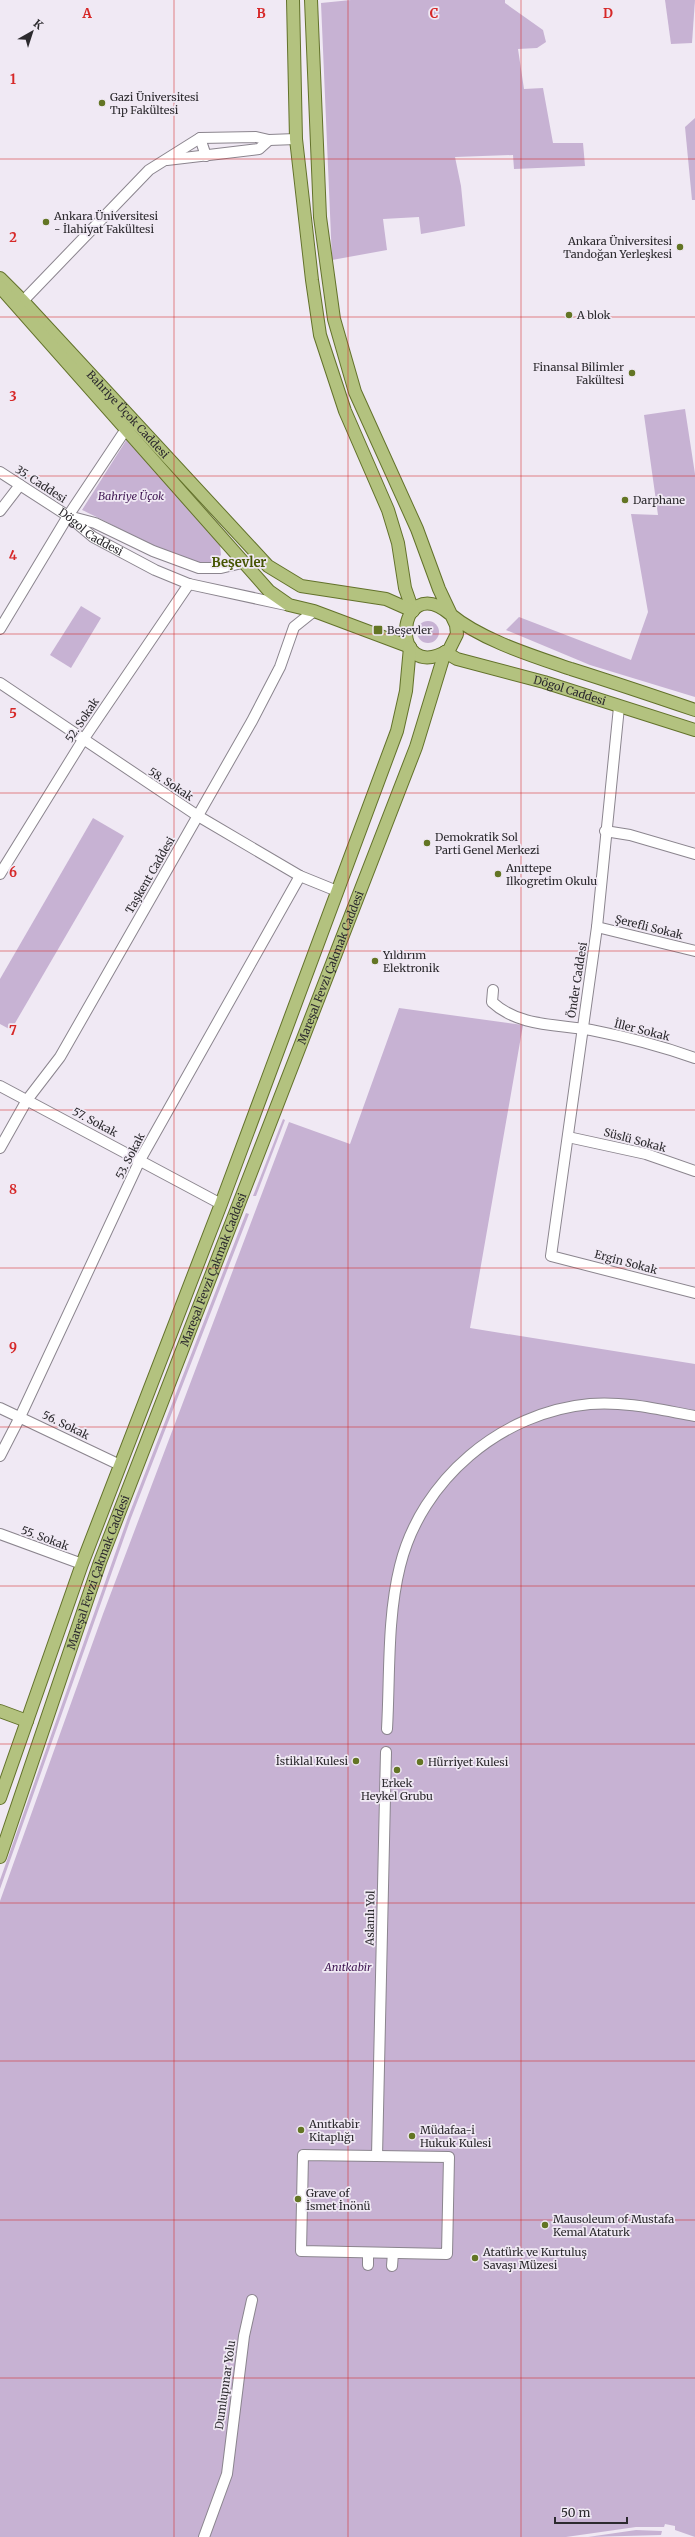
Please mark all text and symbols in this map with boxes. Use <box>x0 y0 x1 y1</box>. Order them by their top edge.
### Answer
text: A <box>81 5 92 22</box>
text: B <box>256 5 266 22</box>
text: C <box>430 5 439 22</box>
text: D <box>603 5 613 22</box>
north arrow <box>12 12 52 52</box>
text: K <box>31 16 46 33</box>
text: 1 <box>10 71 16 88</box>
place label: Gazi Üniversitesi Tıp Fakültesi <box>110 90 199 117</box>
marker: Gazi Üniversitesi Tıp Fakültesi <box>97 98 107 108</box>
place label: Ankara Üniversitesi - İlahiyat Fakültesi <box>53 209 158 236</box>
marker: Ankara Üniversitesi - İlahiyat Fakültesi <box>41 217 51 227</box>
text: 2 <box>9 229 17 246</box>
place label: Ankara Üniversitesi Tandoğan Yerleşkesi <box>563 234 672 261</box>
marker: Ankara Üniversitesi Tandoğan Yerleşkesi <box>675 242 685 252</box>
place label: A blok <box>576 308 610 322</box>
marker: A blok <box>564 310 574 320</box>
place label: Finansal Bilimler Fakültesi <box>533 360 624 387</box>
street label: Bahriye Üçok Caddesi <box>84 368 172 462</box>
marker: Finansal Bilimler Fakültesi <box>627 368 637 378</box>
text: 3 <box>9 388 17 405</box>
street label: 35. Caddesi <box>13 462 70 506</box>
park label: Bahriye Üçok <box>98 489 164 503</box>
place label: Darphane <box>633 493 685 507</box>
marker: Darphane <box>620 495 630 505</box>
street label: Dögol Caddesi <box>56 505 126 559</box>
text: 4 <box>9 547 18 564</box>
district label: Beşevler <box>212 554 266 571</box>
place label: Beşevler <box>387 623 432 637</box>
marker: Beşevler <box>372 624 384 636</box>
street label: Dögol Caddesi <box>532 673 608 708</box>
street label: 52. Sokak <box>62 695 102 745</box>
text: 5 <box>9 705 17 722</box>
street label: 58. Sokak <box>146 764 196 804</box>
place label: Demokratik Sol Parti Genel Merkezi <box>435 830 540 857</box>
street label: Taşkent Caddesi <box>122 834 178 916</box>
marker: Demokratik Sol Parti Genel Merkezi <box>422 838 432 848</box>
place label: Anıttepe Ilkogretim Okulu <box>505 861 597 888</box>
text: 6 <box>9 864 17 881</box>
marker: Anıttepe Ilkogretim Okulu <box>493 869 503 879</box>
street label: Mareşal Fevzi Çakmak Caddesi <box>294 889 367 1046</box>
street label: Şerefli Sokak <box>613 912 685 942</box>
street label: Önder Caddesi <box>564 941 590 1019</box>
place label: Yıldırım Elektronik <box>382 948 439 975</box>
marker: Yıldırım Elektronik <box>370 956 380 966</box>
street label: İller Sokak <box>613 1016 671 1044</box>
text: 7 <box>9 1022 17 1039</box>
street label: 57. Sokak <box>70 1104 120 1140</box>
street label: Süslü Sokak <box>602 1125 668 1155</box>
street label: 53. Sokak <box>112 1131 148 1181</box>
text: 8 <box>9 1181 17 1198</box>
street label: Mareşal Fevzi Çakmak Caddesi <box>177 1191 250 1348</box>
street label: Ergin Sokak <box>593 1247 659 1277</box>
text: 9 <box>9 1339 17 1356</box>
street label: 56. Sokak <box>40 1408 92 1442</box>
street label: Mareşal Fevzi Çakmak Caddesi <box>64 1493 132 1652</box>
street label: 55. Sokak <box>19 1523 71 1553</box>
place label: İstiklal Kulesi <box>276 1754 348 1768</box>
place label: Hürriyet Kulesi <box>428 1755 509 1769</box>
marker: İstiklal Kulesi <box>351 1756 361 1766</box>
marker: Hürriyet Kulesi <box>415 1757 425 1767</box>
marker: Erkek Heykel Grubu <box>392 1765 402 1775</box>
place label: Erkek Heykel Grubu <box>361 1776 433 1803</box>
street label: Aslanlı Yol <box>363 1890 377 1947</box>
park label: Anıtkabir <box>324 1960 372 1974</box>
place label: Anıtkabir Kitaplığı <box>308 2117 360 2144</box>
place label: Müdafaa-i Hukuk Kulesi <box>420 2123 492 2150</box>
marker: Anıtkabir Kitaplığı <box>296 2125 306 2135</box>
marker: Müdafaa-i Hukuk Kulesi <box>407 2131 417 2141</box>
place label: Grave of İsmet İnönü <box>306 2186 371 2213</box>
marker: Grave of İsmet İnönü <box>293 2194 303 2204</box>
place label: Mausoleum of Mustafa Kemal Ataturk <box>553 2212 674 2239</box>
marker: Mausoleum of Mustafa Kemal Ataturk <box>540 2220 550 2230</box>
place label: Atatürk ve Kurtuluş Savaşı Müzesi <box>482 2245 587 2272</box>
marker: Atatürk ve Kurtuluş Savaşı Müzesi <box>470 2253 480 2263</box>
street label: Dumlupınar Yolu <box>212 2339 238 2431</box>
scale bar <box>555 2499 627 2525</box>
text: 50 m <box>561 2505 590 2520</box>

